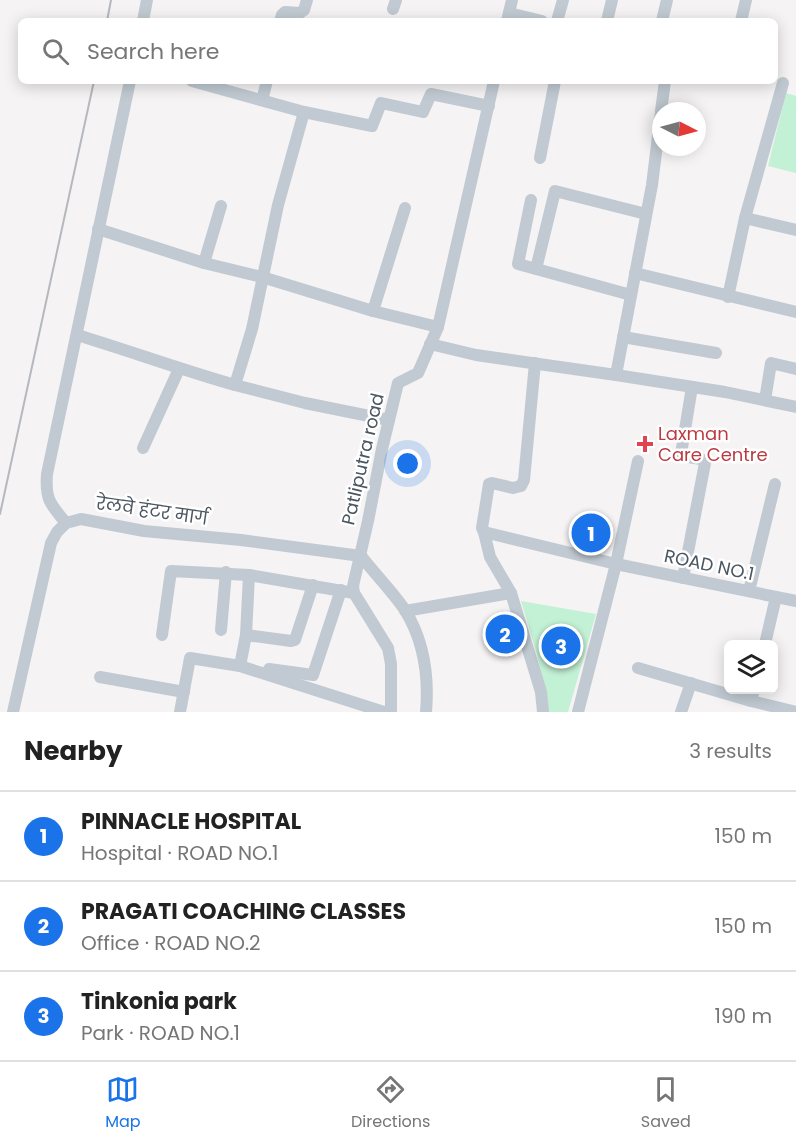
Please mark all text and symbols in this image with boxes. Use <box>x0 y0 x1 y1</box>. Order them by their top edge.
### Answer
search box <box>18 18 778 84</box>
icon: search <box>39 35 72 68</box>
text: Search here <box>87 36 220 67</box>
north arrow <box>652 102 706 156</box>
street label: Patliputra road <box>335 391 390 527</box>
place label: Laxman Care Centre <box>658 421 768 467</box>
marker: Laxman Care Centre <box>636 435 654 453</box>
your location <box>393 449 422 478</box>
street label: रेलवे हंटर मार्ग <box>94 490 212 531</box>
pin: 1 <box>572 510 610 556</box>
street label: ROAD NO.1 <box>662 543 756 586</box>
pin: 2 <box>486 612 524 656</box>
pin: 3 <box>542 624 580 668</box>
map controls <box>724 640 778 694</box>
button: layers <box>724 640 778 694</box>
text: Nearby <box>24 733 122 769</box>
text: 3 results <box>689 737 772 765</box>
text: PINNACLE HOSPITAL <box>81 806 301 837</box>
text: 1 <box>40 822 47 850</box>
text: 150 m <box>715 822 772 850</box>
text: Hospital · ROAD NO.1 <box>81 839 278 867</box>
text: PRAGATI COACHING CLASSES <box>81 896 406 927</box>
text: 2 <box>38 912 49 940</box>
text: 150 m <box>715 912 772 940</box>
text: Office · ROAD NO.2 <box>81 929 261 957</box>
text: Tinkonia park <box>81 986 237 1017</box>
text: 3 <box>37 1002 50 1030</box>
text: 190 m <box>715 1002 772 1030</box>
text: Park · ROAD NO.1 <box>81 1019 240 1047</box>
tab: Map <box>105 1073 141 1134</box>
tab: Directions <box>351 1073 430 1134</box>
tab: Saved <box>641 1073 691 1134</box>

